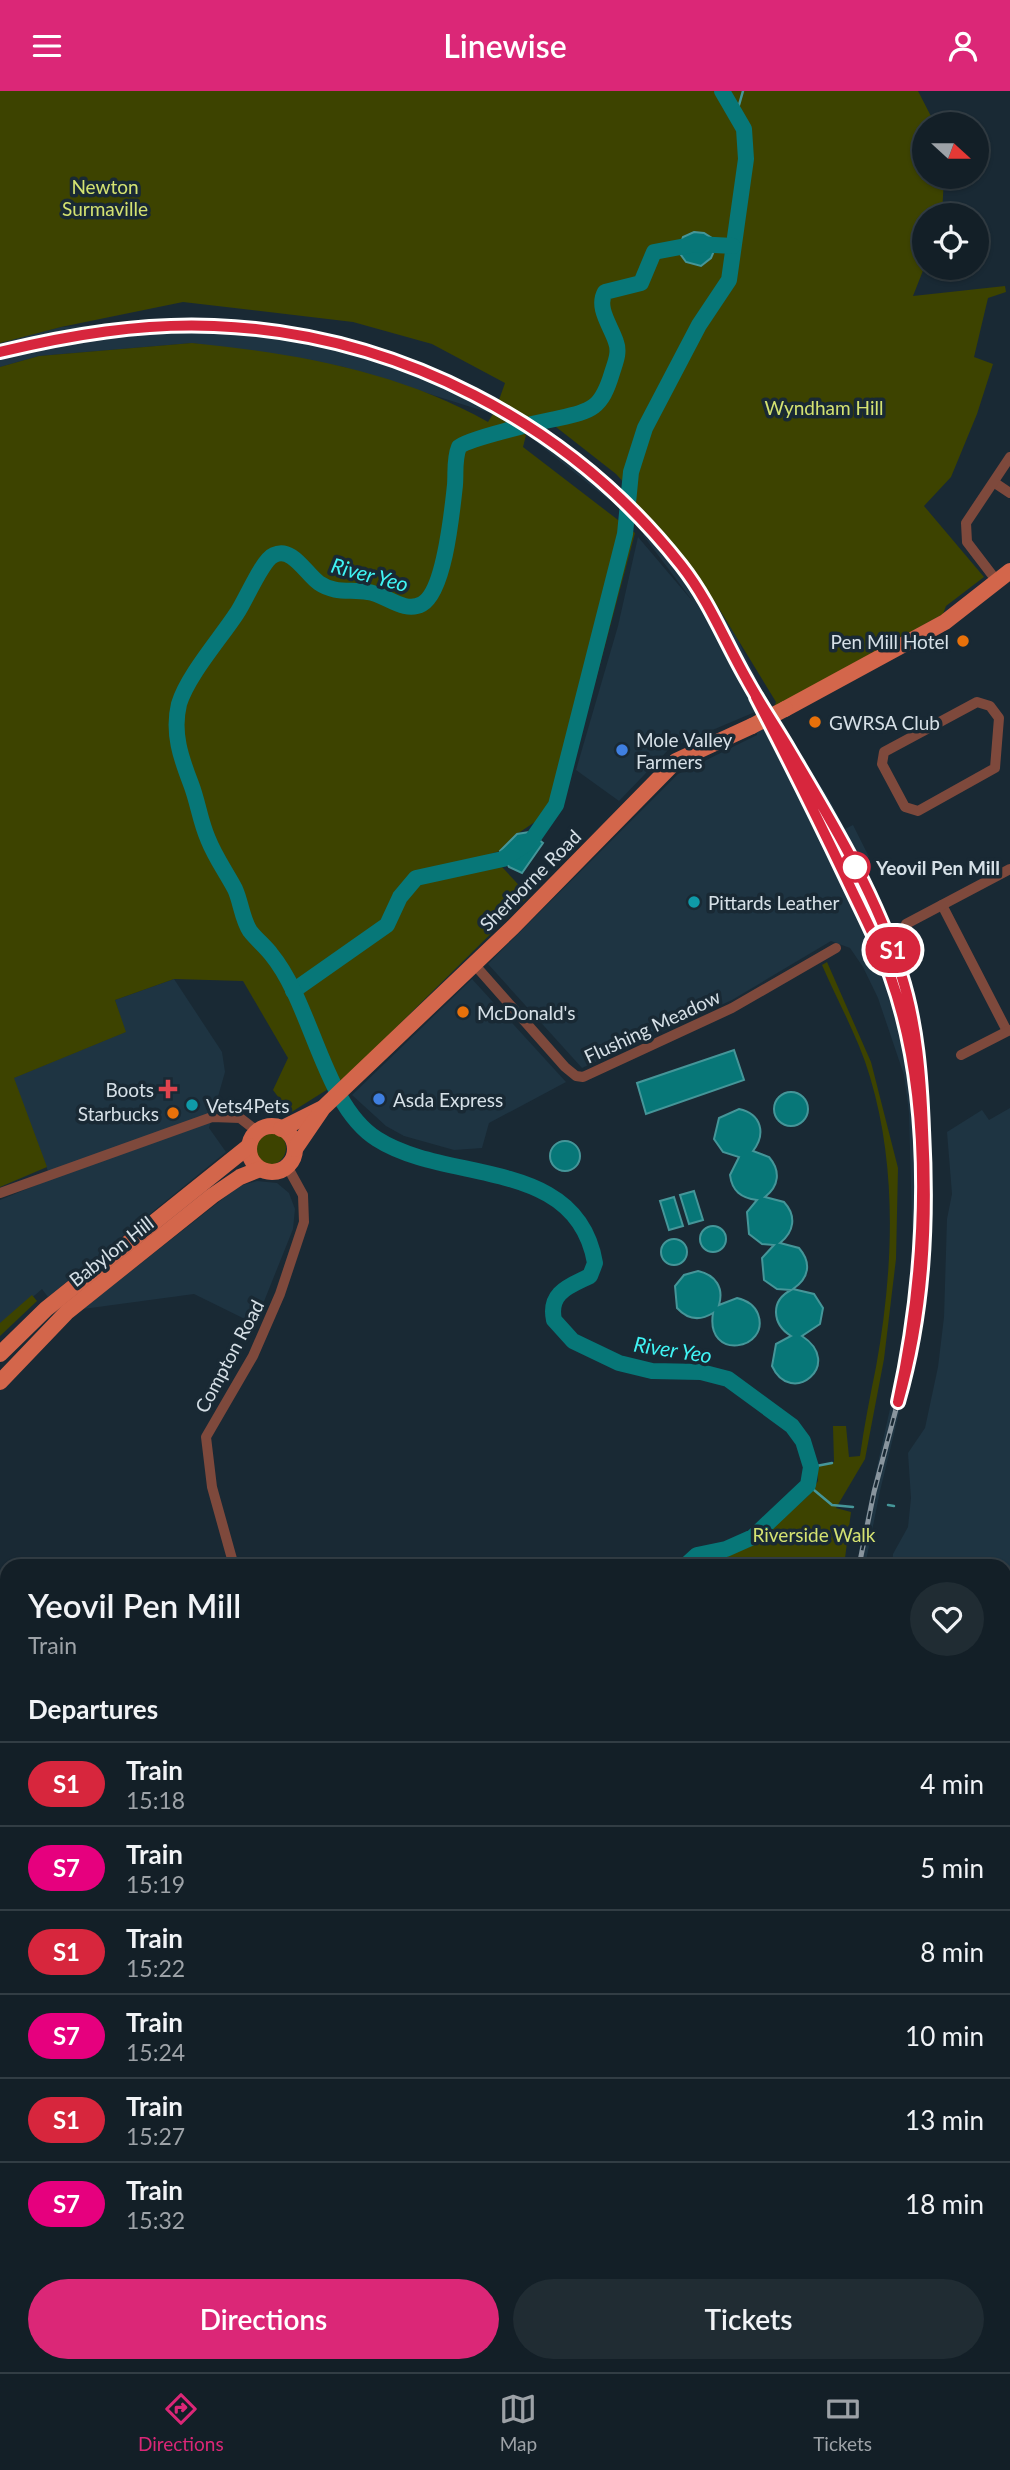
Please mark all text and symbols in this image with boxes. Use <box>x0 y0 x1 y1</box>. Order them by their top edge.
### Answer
text: Linewise <box>443 26 567 65</box>
icon: menu <box>28 27 66 65</box>
icon: person <box>944 27 982 65</box>
north arrow <box>912 112 989 189</box>
map controls <box>912 112 989 280</box>
park label: Newton Surmaville <box>62 175 148 220</box>
button: locate <box>912 203 989 280</box>
park label: Wyndham Hill <box>765 396 883 419</box>
water label: River Yeo <box>329 552 411 596</box>
place label: Pen Mill Hotel <box>831 630 949 653</box>
marker: Pen Mill Hotel <box>955 633 971 649</box>
place label: GWRSA Club <box>829 711 940 734</box>
marker: GWRSA Club <box>807 714 823 730</box>
place label: Mole Valley Farmers <box>636 728 732 773</box>
marker: Mole Valley Farmers <box>614 742 630 758</box>
street label: Sherborne Road <box>475 825 585 935</box>
marker: Yeovil Pen Mill <box>840 852 870 882</box>
place label: Yeovil Pen Mill <box>875 856 1000 879</box>
place label: Pittards Leather <box>708 891 839 914</box>
marker: Pittards Leather <box>686 894 702 910</box>
line badge: S1 <box>862 927 924 973</box>
text: S1 <box>879 935 907 964</box>
street label: Flushing Meadow <box>580 984 724 1068</box>
place label: McDonald's <box>477 1001 576 1024</box>
marker: McDonald's <box>455 1004 471 1020</box>
place label: Boots <box>105 1078 154 1101</box>
marker: Boots <box>160 1081 176 1097</box>
place label: Asda Express <box>393 1088 503 1111</box>
marker: Asda Express <box>371 1091 387 1107</box>
place label: Vets4Pets <box>206 1094 289 1117</box>
marker: Vets4Pets <box>184 1097 200 1113</box>
place label: Starbucks <box>78 1102 159 1125</box>
marker: Starbucks <box>165 1105 181 1121</box>
street label: Babylon Hill <box>64 1211 158 1291</box>
street label: Compton Road <box>190 1296 268 1416</box>
water label: River Yeo <box>632 1330 714 1368</box>
park label: Riverside Walk <box>752 1523 876 1546</box>
button: heart <box>910 1582 984 1656</box>
text: Yeovil Pen Mill <box>28 1585 241 1625</box>
text: Train <box>28 1631 77 1659</box>
text: Departures <box>28 1693 158 1725</box>
text: Train <box>126 1754 183 1786</box>
text: 4 min <box>920 1768 984 1800</box>
text: S1 <box>53 1769 80 1798</box>
text: 15:18 <box>126 1786 185 1814</box>
text: Train <box>126 1838 183 1870</box>
text: 5 min <box>920 1852 984 1884</box>
text: S7 <box>53 1853 80 1882</box>
text: 15:19 <box>126 1870 185 1898</box>
text: Train <box>126 1922 183 1954</box>
text: 8 min <box>920 1936 984 1968</box>
text: S1 <box>53 1937 80 1966</box>
text: 15:22 <box>126 1954 185 1982</box>
text: Train <box>126 2006 183 2038</box>
text: 10 min <box>905 2020 984 2052</box>
text: S7 <box>53 2021 80 2050</box>
text: 15:24 <box>126 2038 185 2066</box>
text: Train <box>126 2090 183 2122</box>
text: 13 min <box>905 2104 984 2136</box>
text: S1 <box>53 2105 80 2134</box>
text: 15:27 <box>126 2122 185 2150</box>
text: Train <box>126 2174 183 2206</box>
text: 18 min <box>905 2188 984 2220</box>
text: S7 <box>53 2189 80 2218</box>
text: 15:32 <box>126 2206 185 2234</box>
button: Directions <box>28 2279 499 2359</box>
button: Tickets <box>513 2279 984 2359</box>
tab: Directions <box>138 2390 224 2455</box>
tab: Map <box>499 2390 537 2455</box>
tab: Tickets <box>813 2390 872 2455</box>

